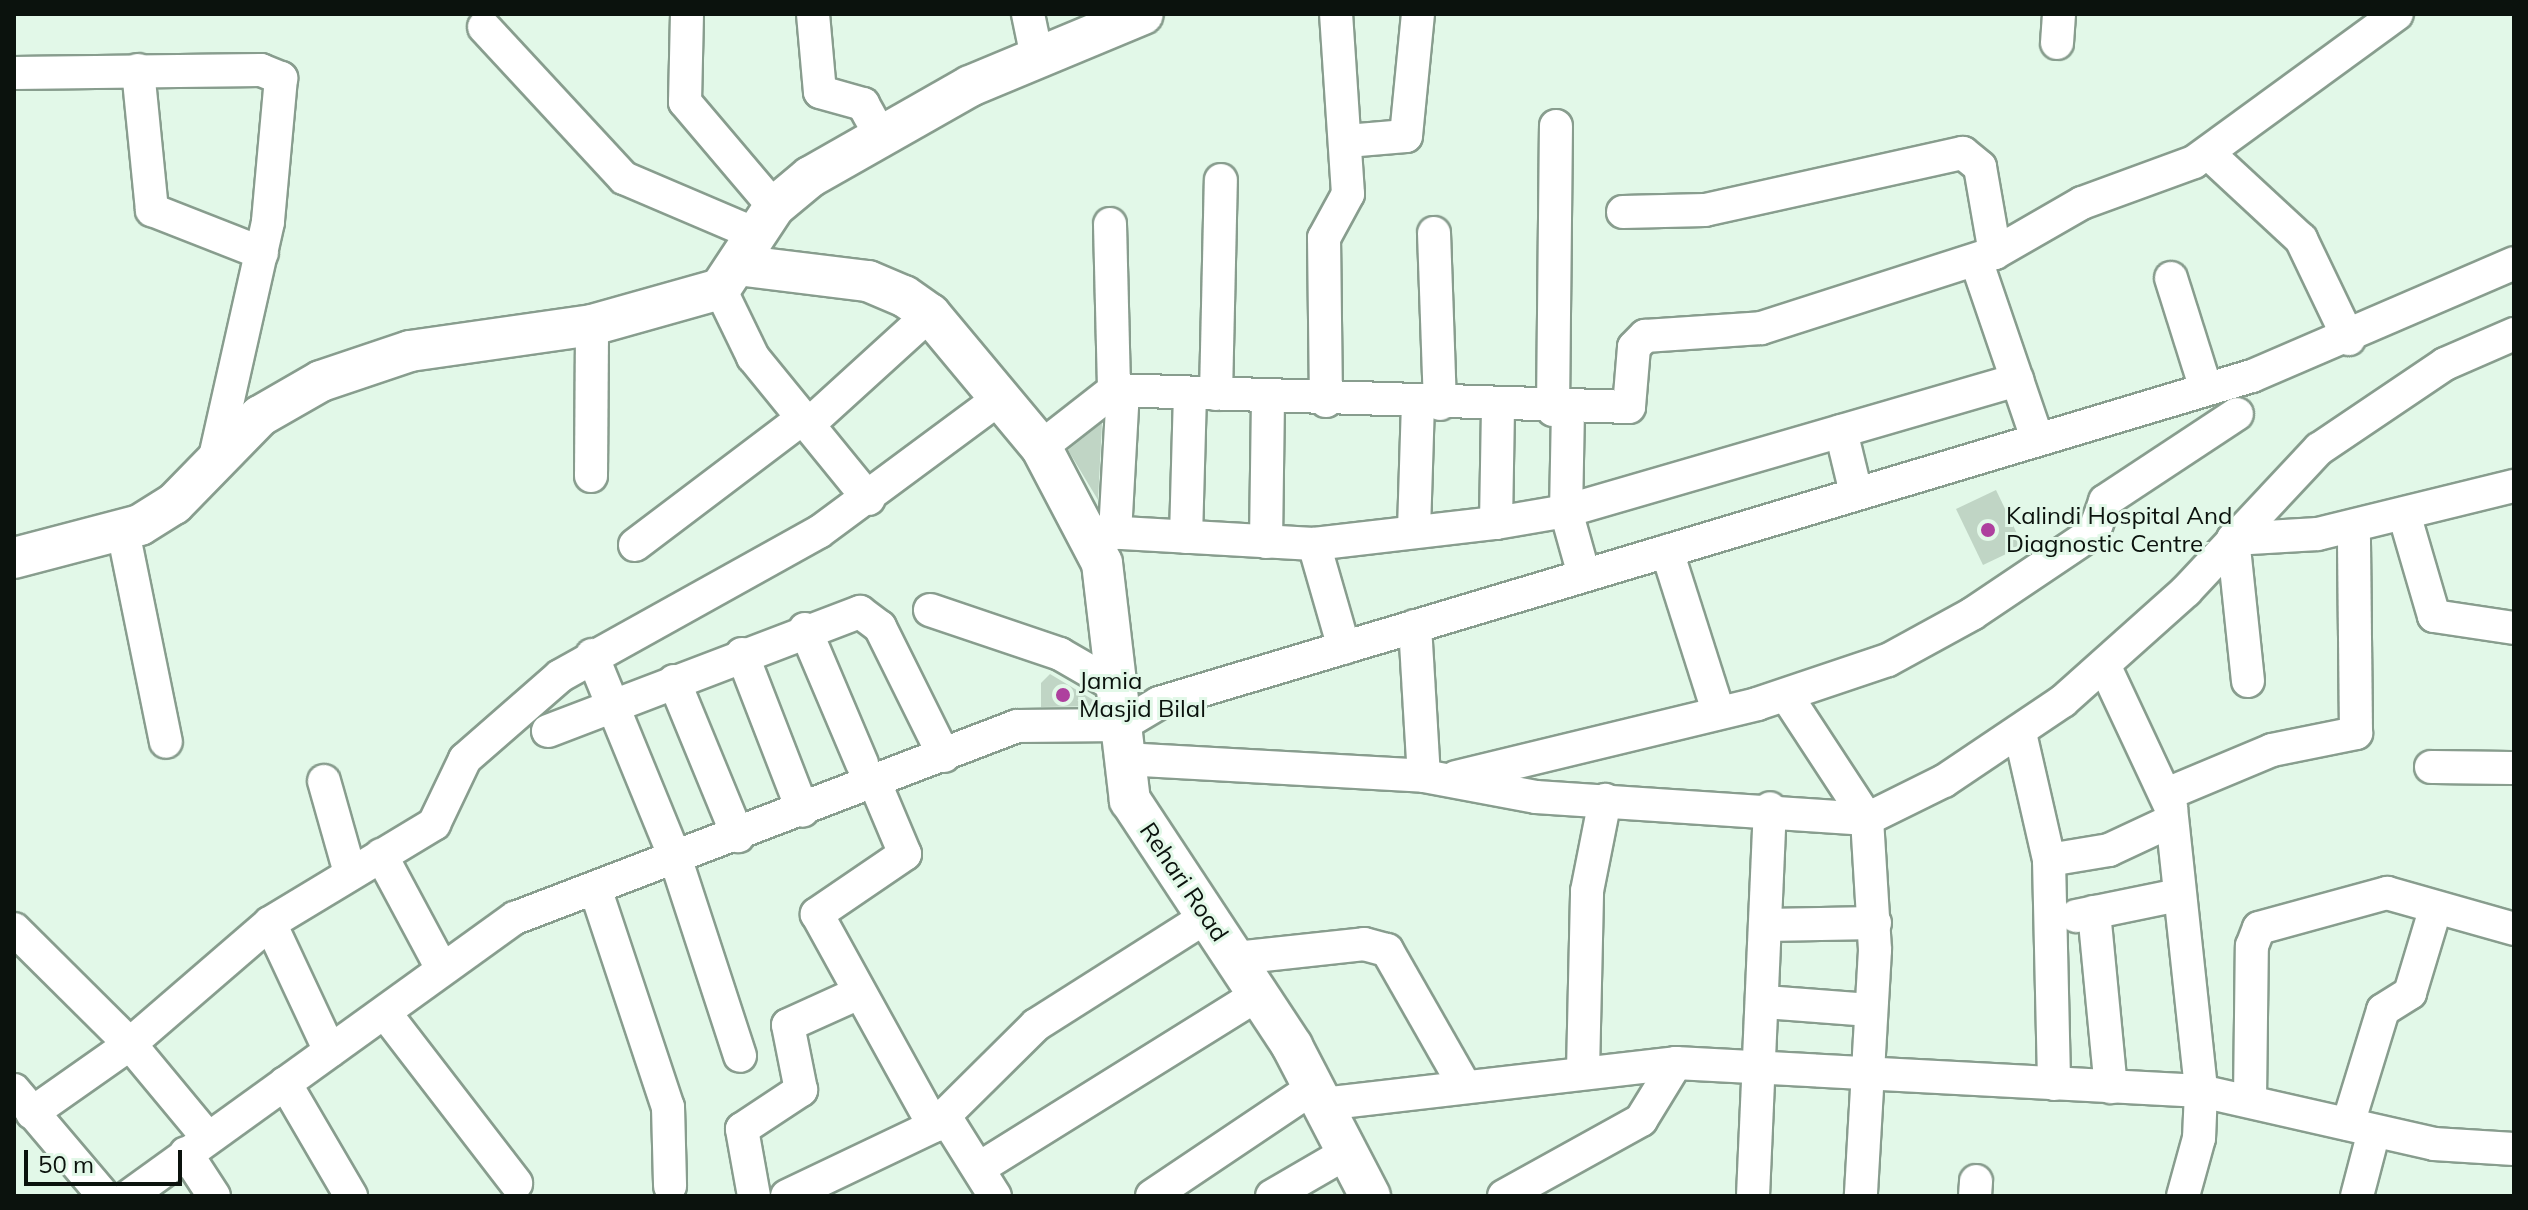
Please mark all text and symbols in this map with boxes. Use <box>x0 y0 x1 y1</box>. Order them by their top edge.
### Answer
place label: Kalindi Hospital And Diagnostic Centre <box>2006 502 2232 558</box>
marker: Kalindi Hospital And Diagnostic Centre <box>1977 519 1999 541</box>
place label: Jamia Masjid Bilal <box>1079 667 1206 723</box>
marker: Jamia Masjid Bilal <box>1054 686 1072 704</box>
street label: Rehari Road <box>1134 817 1234 947</box>
scale bar <box>28 1134 186 1184</box>
text: 50 m <box>38 1149 94 1179</box>

